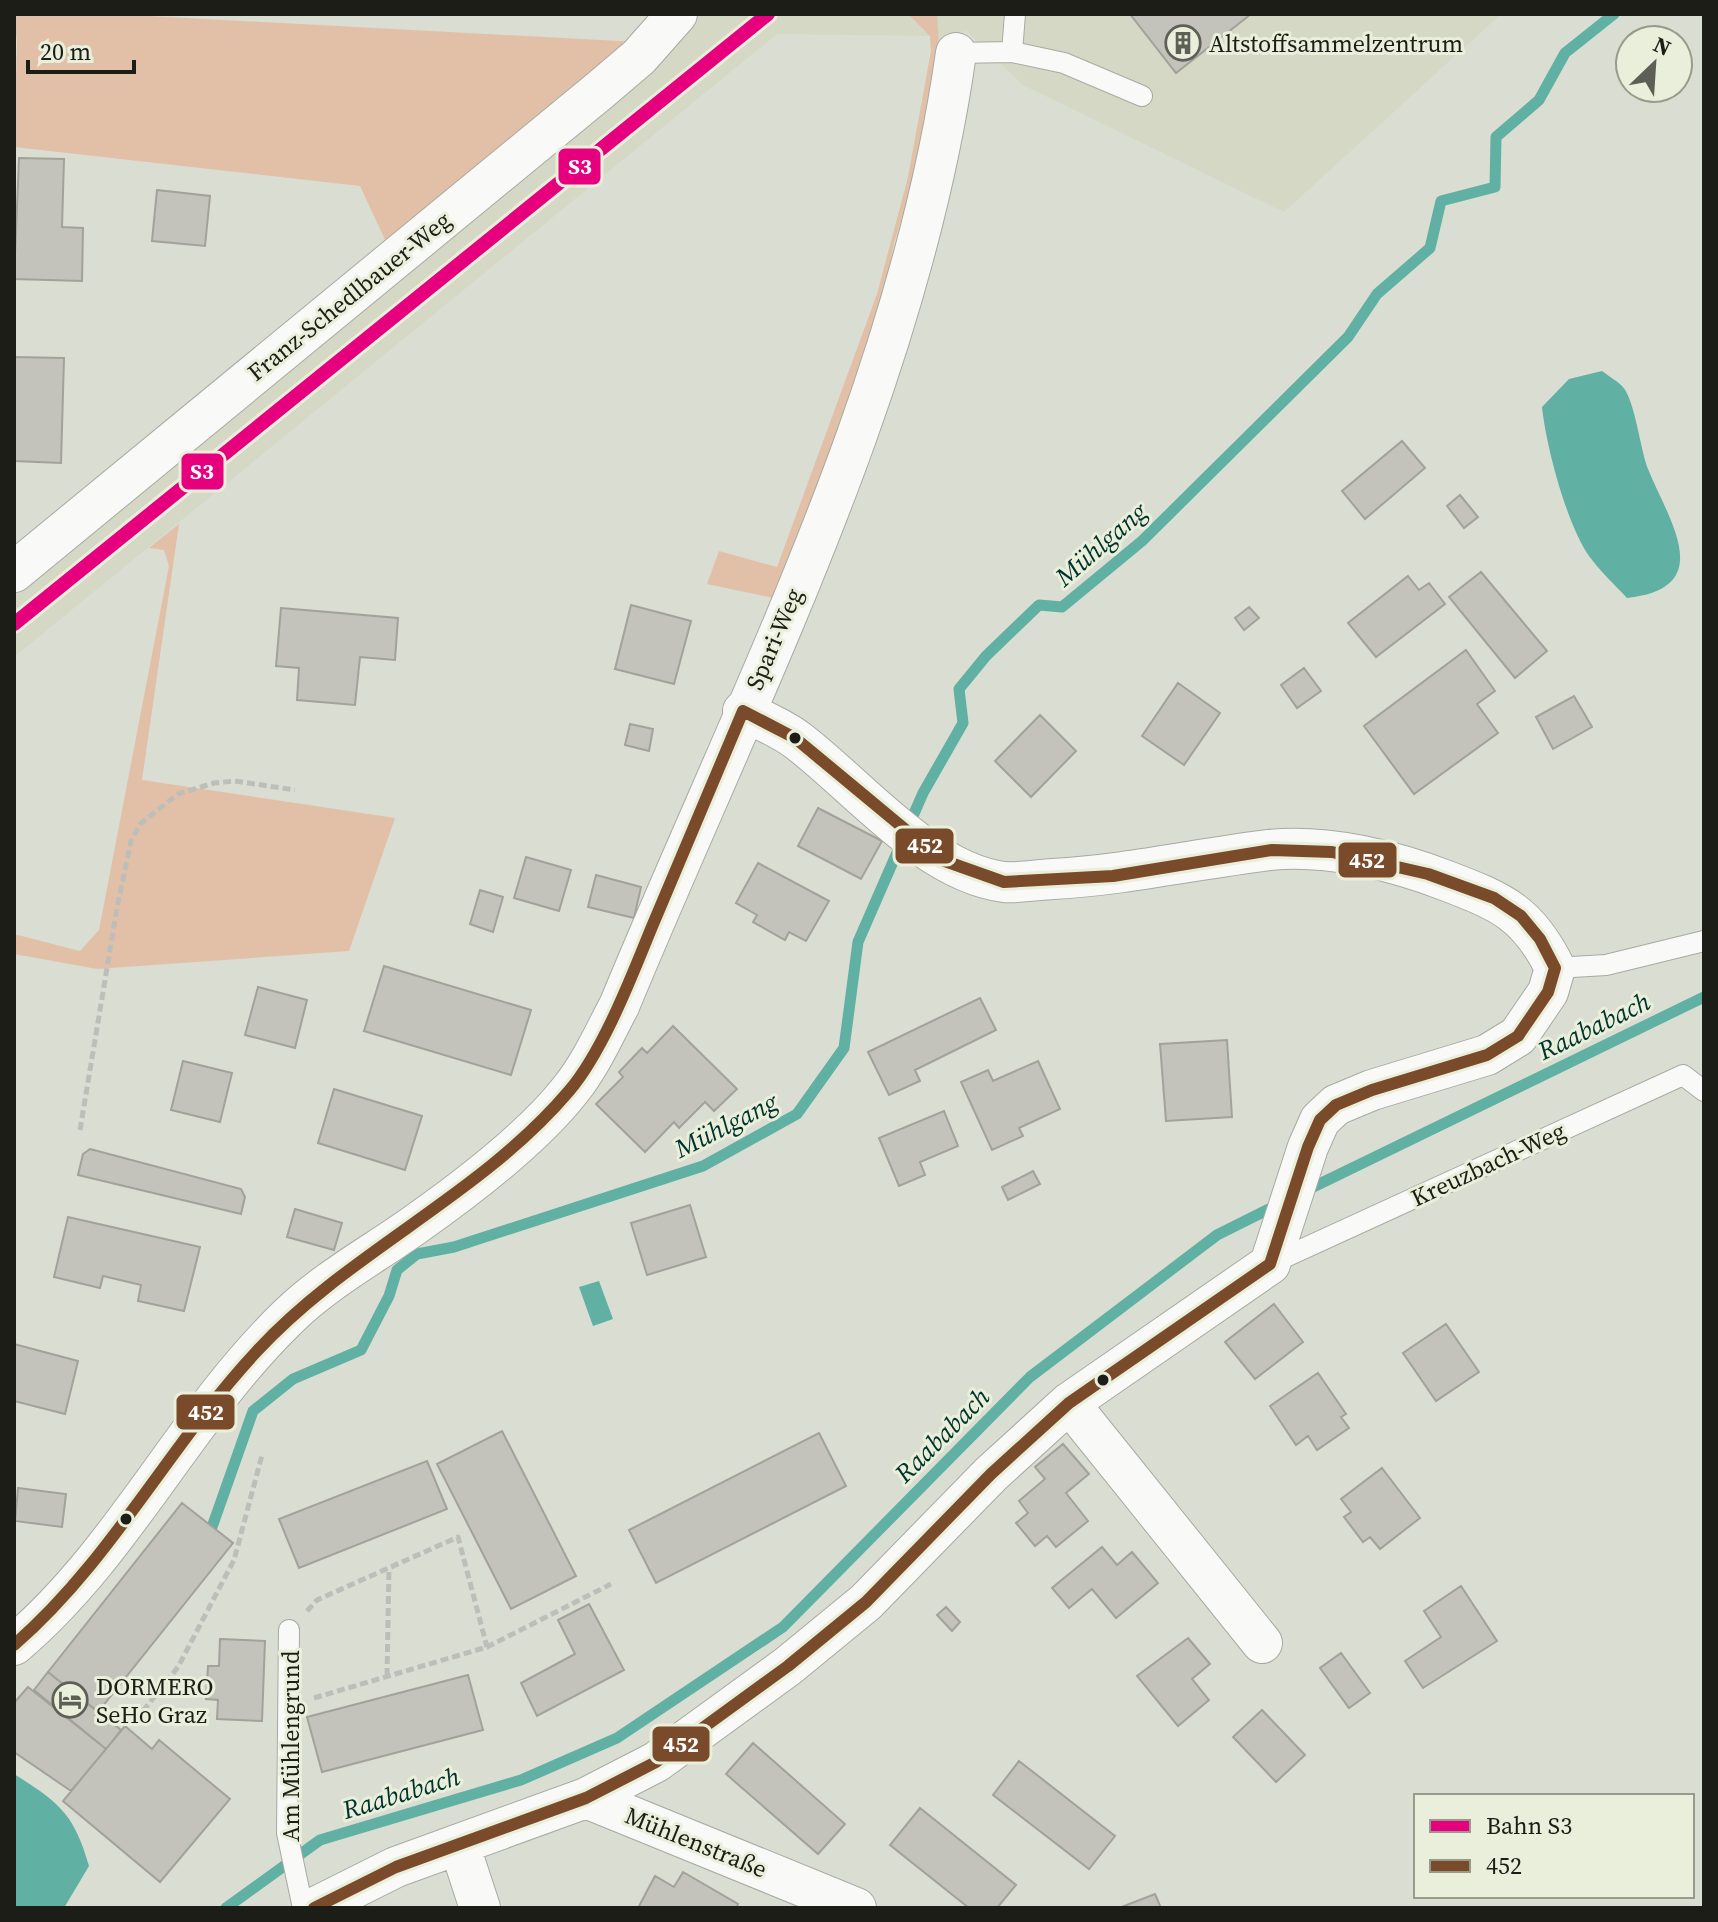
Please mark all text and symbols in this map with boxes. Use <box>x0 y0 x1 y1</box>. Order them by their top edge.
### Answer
scale bar <box>28 24 134 74</box>
building icon: Altstoffsammelzentrum <box>1164 24 1202 62</box>
north arrow <box>1614 24 1694 104</box>
place label: Altstoffsammelzentrum <box>1209 27 1463 60</box>
text: N <box>1649 29 1676 63</box>
text: 20 m <box>40 35 91 68</box>
line badge: S3 <box>557 147 602 186</box>
text: S3 <box>568 151 592 181</box>
street label: Franz-Schedlbauer-Weg <box>240 204 458 388</box>
line badge: S3 <box>180 452 225 491</box>
text: S3 <box>190 456 214 486</box>
water label: Mühlgang <box>1046 493 1156 595</box>
street label: Spari-Weg <box>738 583 810 695</box>
unlabelled marker <box>787 730 803 746</box>
line badge: 452 <box>894 827 955 865</box>
text: 452 <box>907 830 943 860</box>
line badge: 452 <box>1337 841 1398 879</box>
text: 452 <box>1349 845 1385 875</box>
water label: Raababach <box>1531 983 1656 1069</box>
water label: Mühlgang <box>667 1083 785 1167</box>
street label: Kreuzbach-Weg <box>1405 1114 1571 1214</box>
unlabelled marker <box>1095 1372 1111 1388</box>
water label: Raababach <box>886 1379 998 1491</box>
line badge: 452 <box>175 1393 236 1431</box>
text: 452 <box>188 1397 224 1427</box>
unlabelled marker <box>118 1511 134 1527</box>
street label: Am Mühlengrund <box>274 1650 307 1842</box>
place label: DORMERO SeHo Graz <box>96 1670 214 1731</box>
hotel icon: DORMERO SeHo Graz <box>51 1681 89 1719</box>
line badge: 452 <box>651 1725 711 1763</box>
text: 452 <box>663 1729 699 1759</box>
water label: Raababach <box>337 1758 464 1828</box>
legend <box>1414 1794 1694 1898</box>
street label: Mühlenstraße <box>620 1799 772 1885</box>
text: Bahn S3 <box>1486 1809 1572 1842</box>
text: 452 <box>1486 1849 1522 1882</box>

